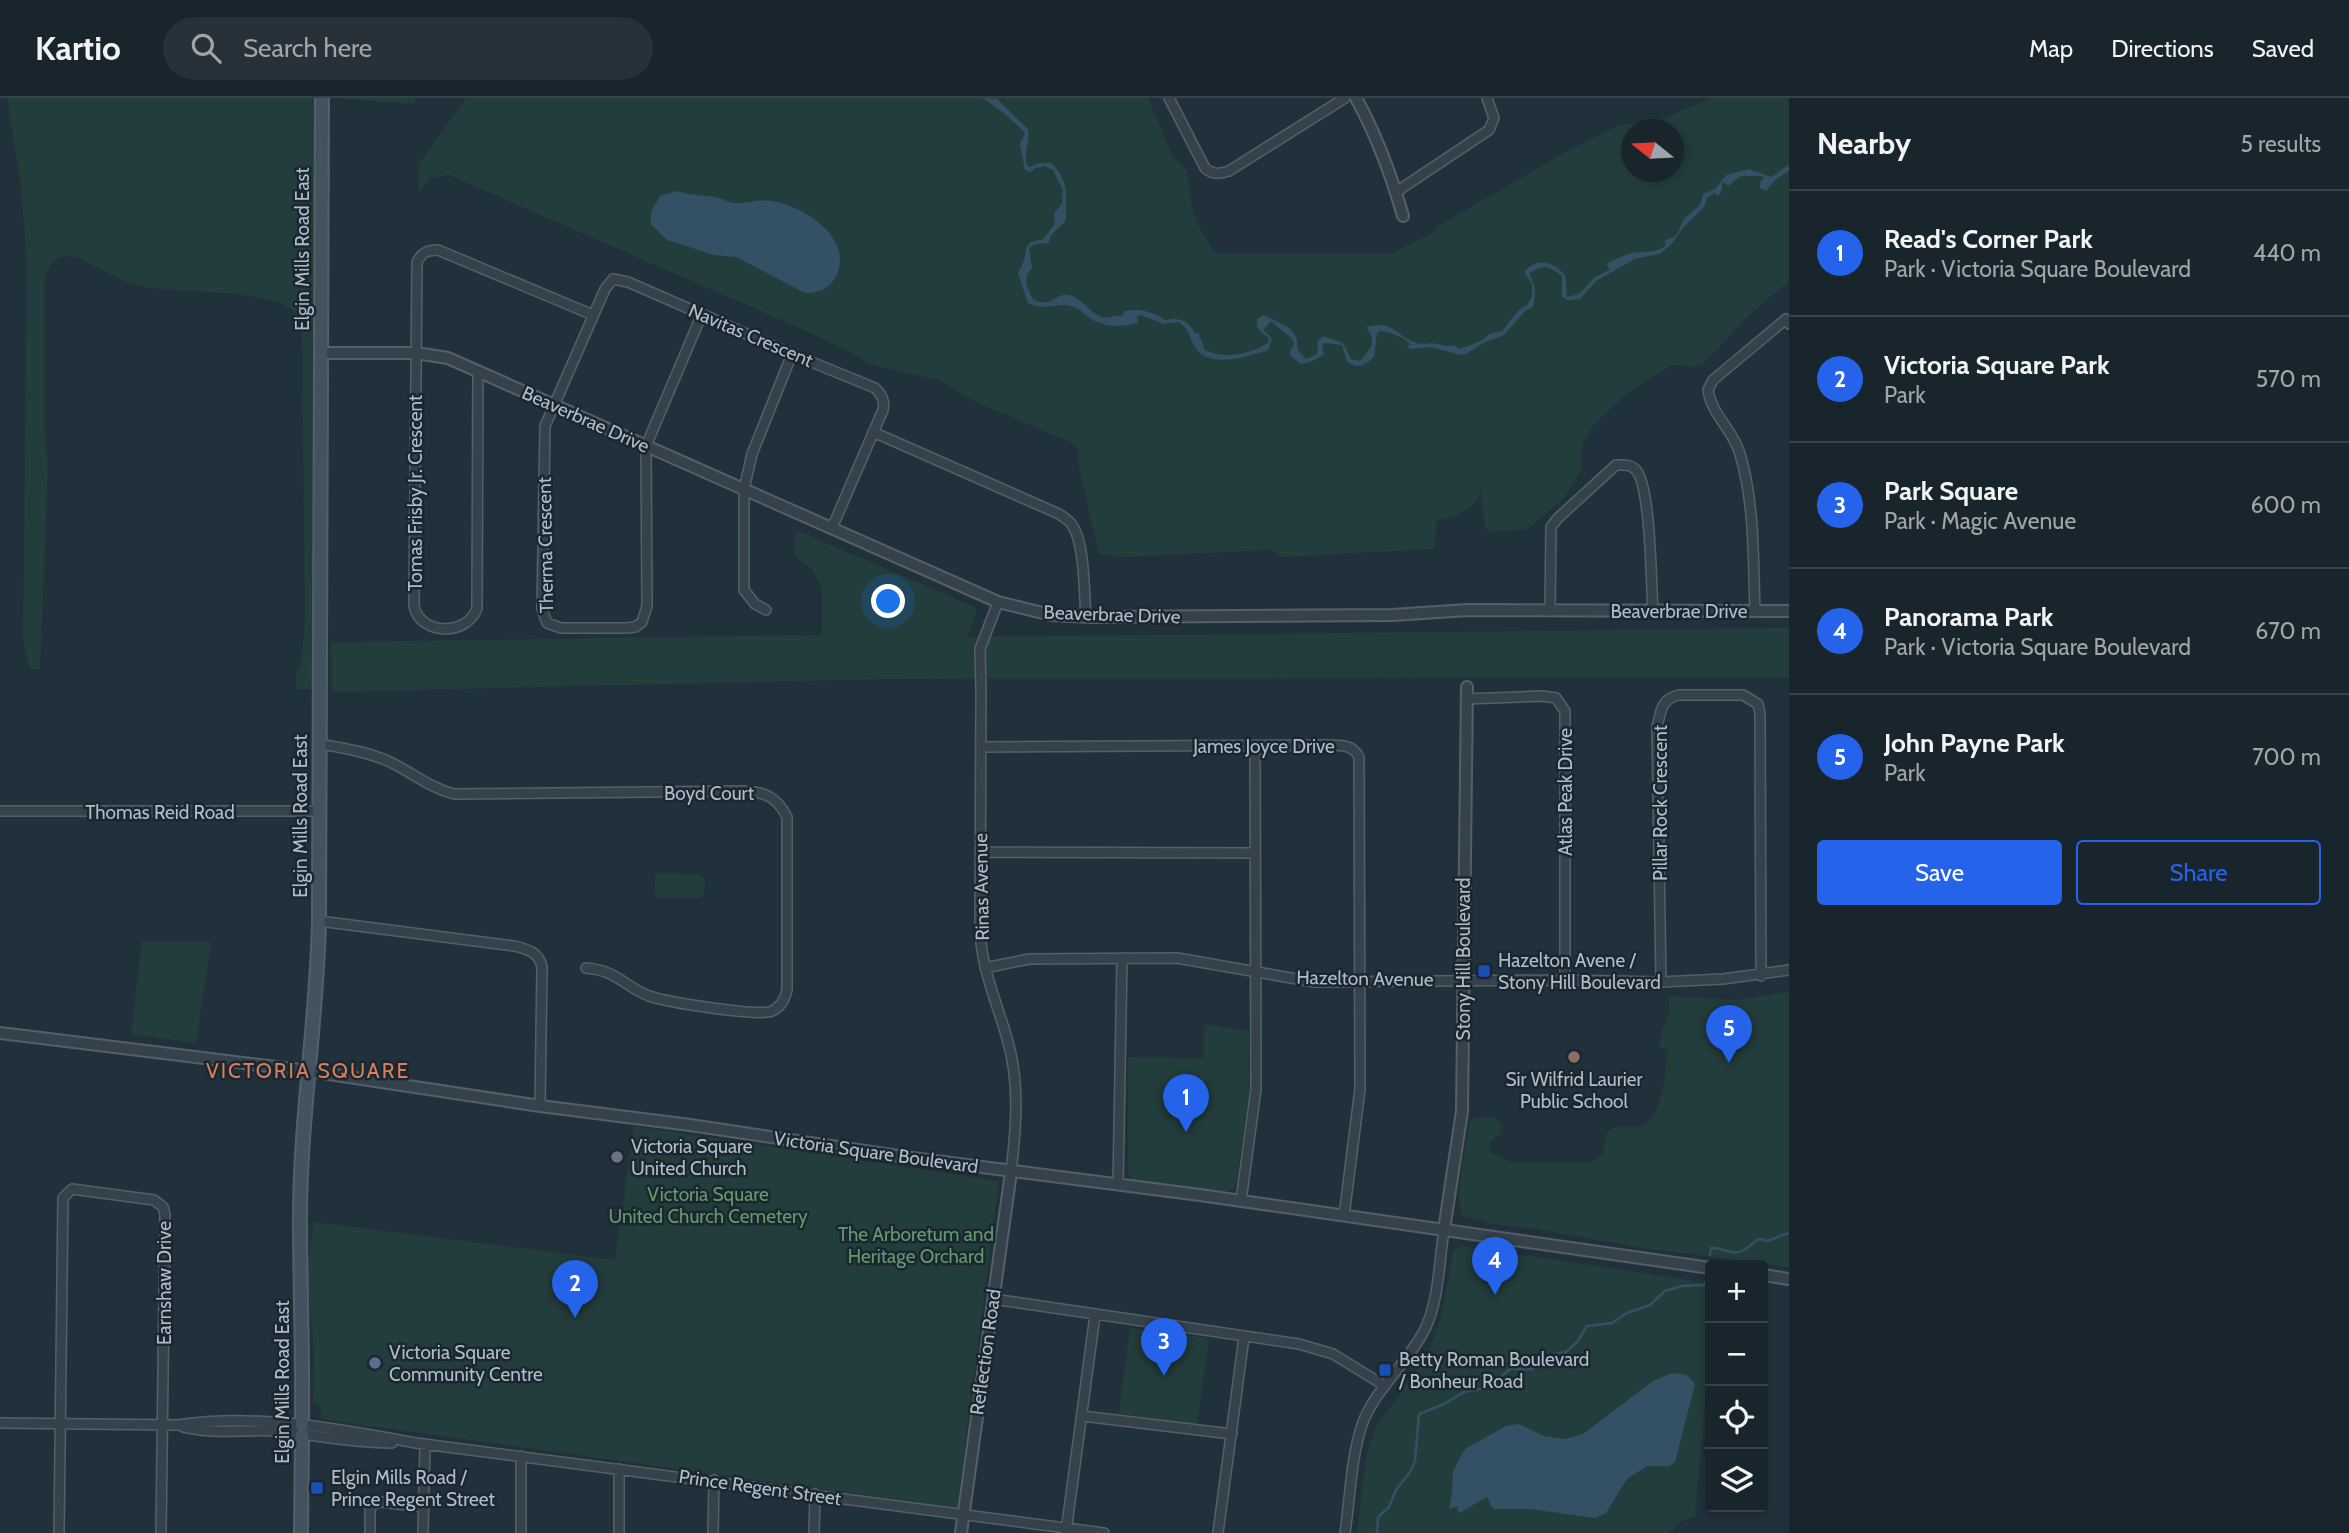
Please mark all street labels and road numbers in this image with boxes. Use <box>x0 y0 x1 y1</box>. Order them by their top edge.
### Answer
street label: Elgin Mills Road East <box>291 167 314 331</box>
street label: Navitas Crescent <box>685 299 817 372</box>
street label: Beaverbrae Drive <box>519 381 653 458</box>
street label: Tomas Frisby Jr. Crescent <box>404 394 427 591</box>
street label: Therma Crescent <box>533 476 558 613</box>
street label: Beaverbrae Drive <box>1611 600 1748 623</box>
street label: Beaverbrae Drive <box>1043 601 1181 628</box>
street label: Pillar Rock Crescent <box>1649 724 1672 881</box>
street label: Atlas Peak Drive <box>1554 728 1577 856</box>
street label: Elgin Mills Road East <box>289 734 312 898</box>
street label: James Joyce Drive <box>1192 735 1335 758</box>
street label: Boyd Court <box>664 782 755 805</box>
street label: Thomas Reid Road <box>85 801 235 824</box>
street label: Rinas Avenue <box>969 833 994 941</box>
street label: Stony Hill Boulevard <box>1452 878 1475 1040</box>
street label: Hazelton Avenue <box>1296 966 1434 991</box>
street label: Victoria Square Boulevard <box>772 1127 980 1178</box>
street label: Earnshaw Drive <box>153 1221 176 1345</box>
street label: Reflection Road <box>965 1288 1006 1416</box>
street label: Elgin Mills Road East <box>271 1300 294 1464</box>
street label: Prince Regent Street <box>677 1465 843 1510</box>

